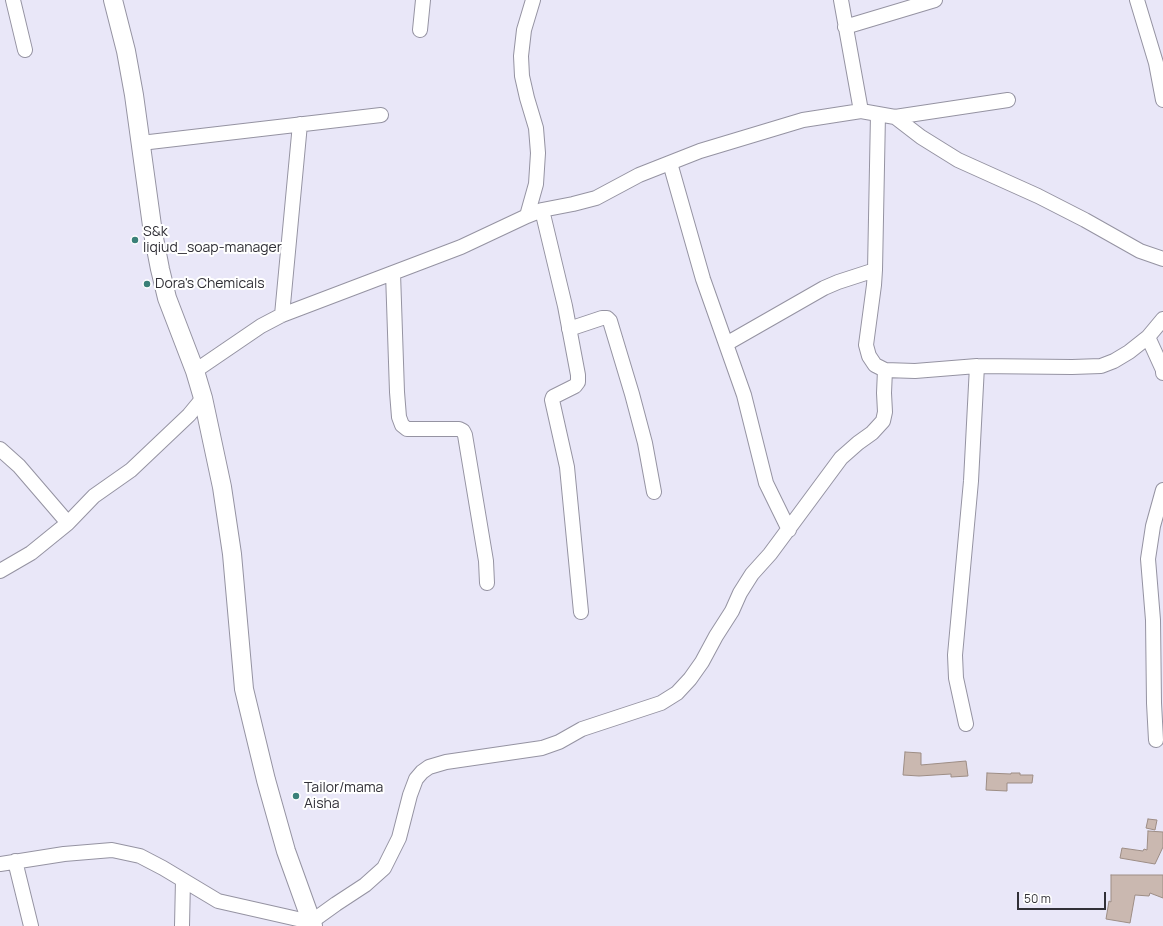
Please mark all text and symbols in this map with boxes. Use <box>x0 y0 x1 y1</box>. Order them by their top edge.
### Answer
place label: S&k liqiud_soap-manager <box>143 224 282 256</box>
marker: S&k liqiud_soap-manager <box>130 235 140 245</box>
place label: Dora's Chemicals <box>155 276 265 292</box>
marker: Dora's Chemicals <box>142 279 152 289</box>
place label: Tailor/mama Aisha <box>304 780 383 812</box>
marker: Tailor/mama Aisha <box>291 791 301 801</box>
scale bar <box>1019 884 1108 910</box>
text: 50 m <box>1024 890 1051 907</box>

